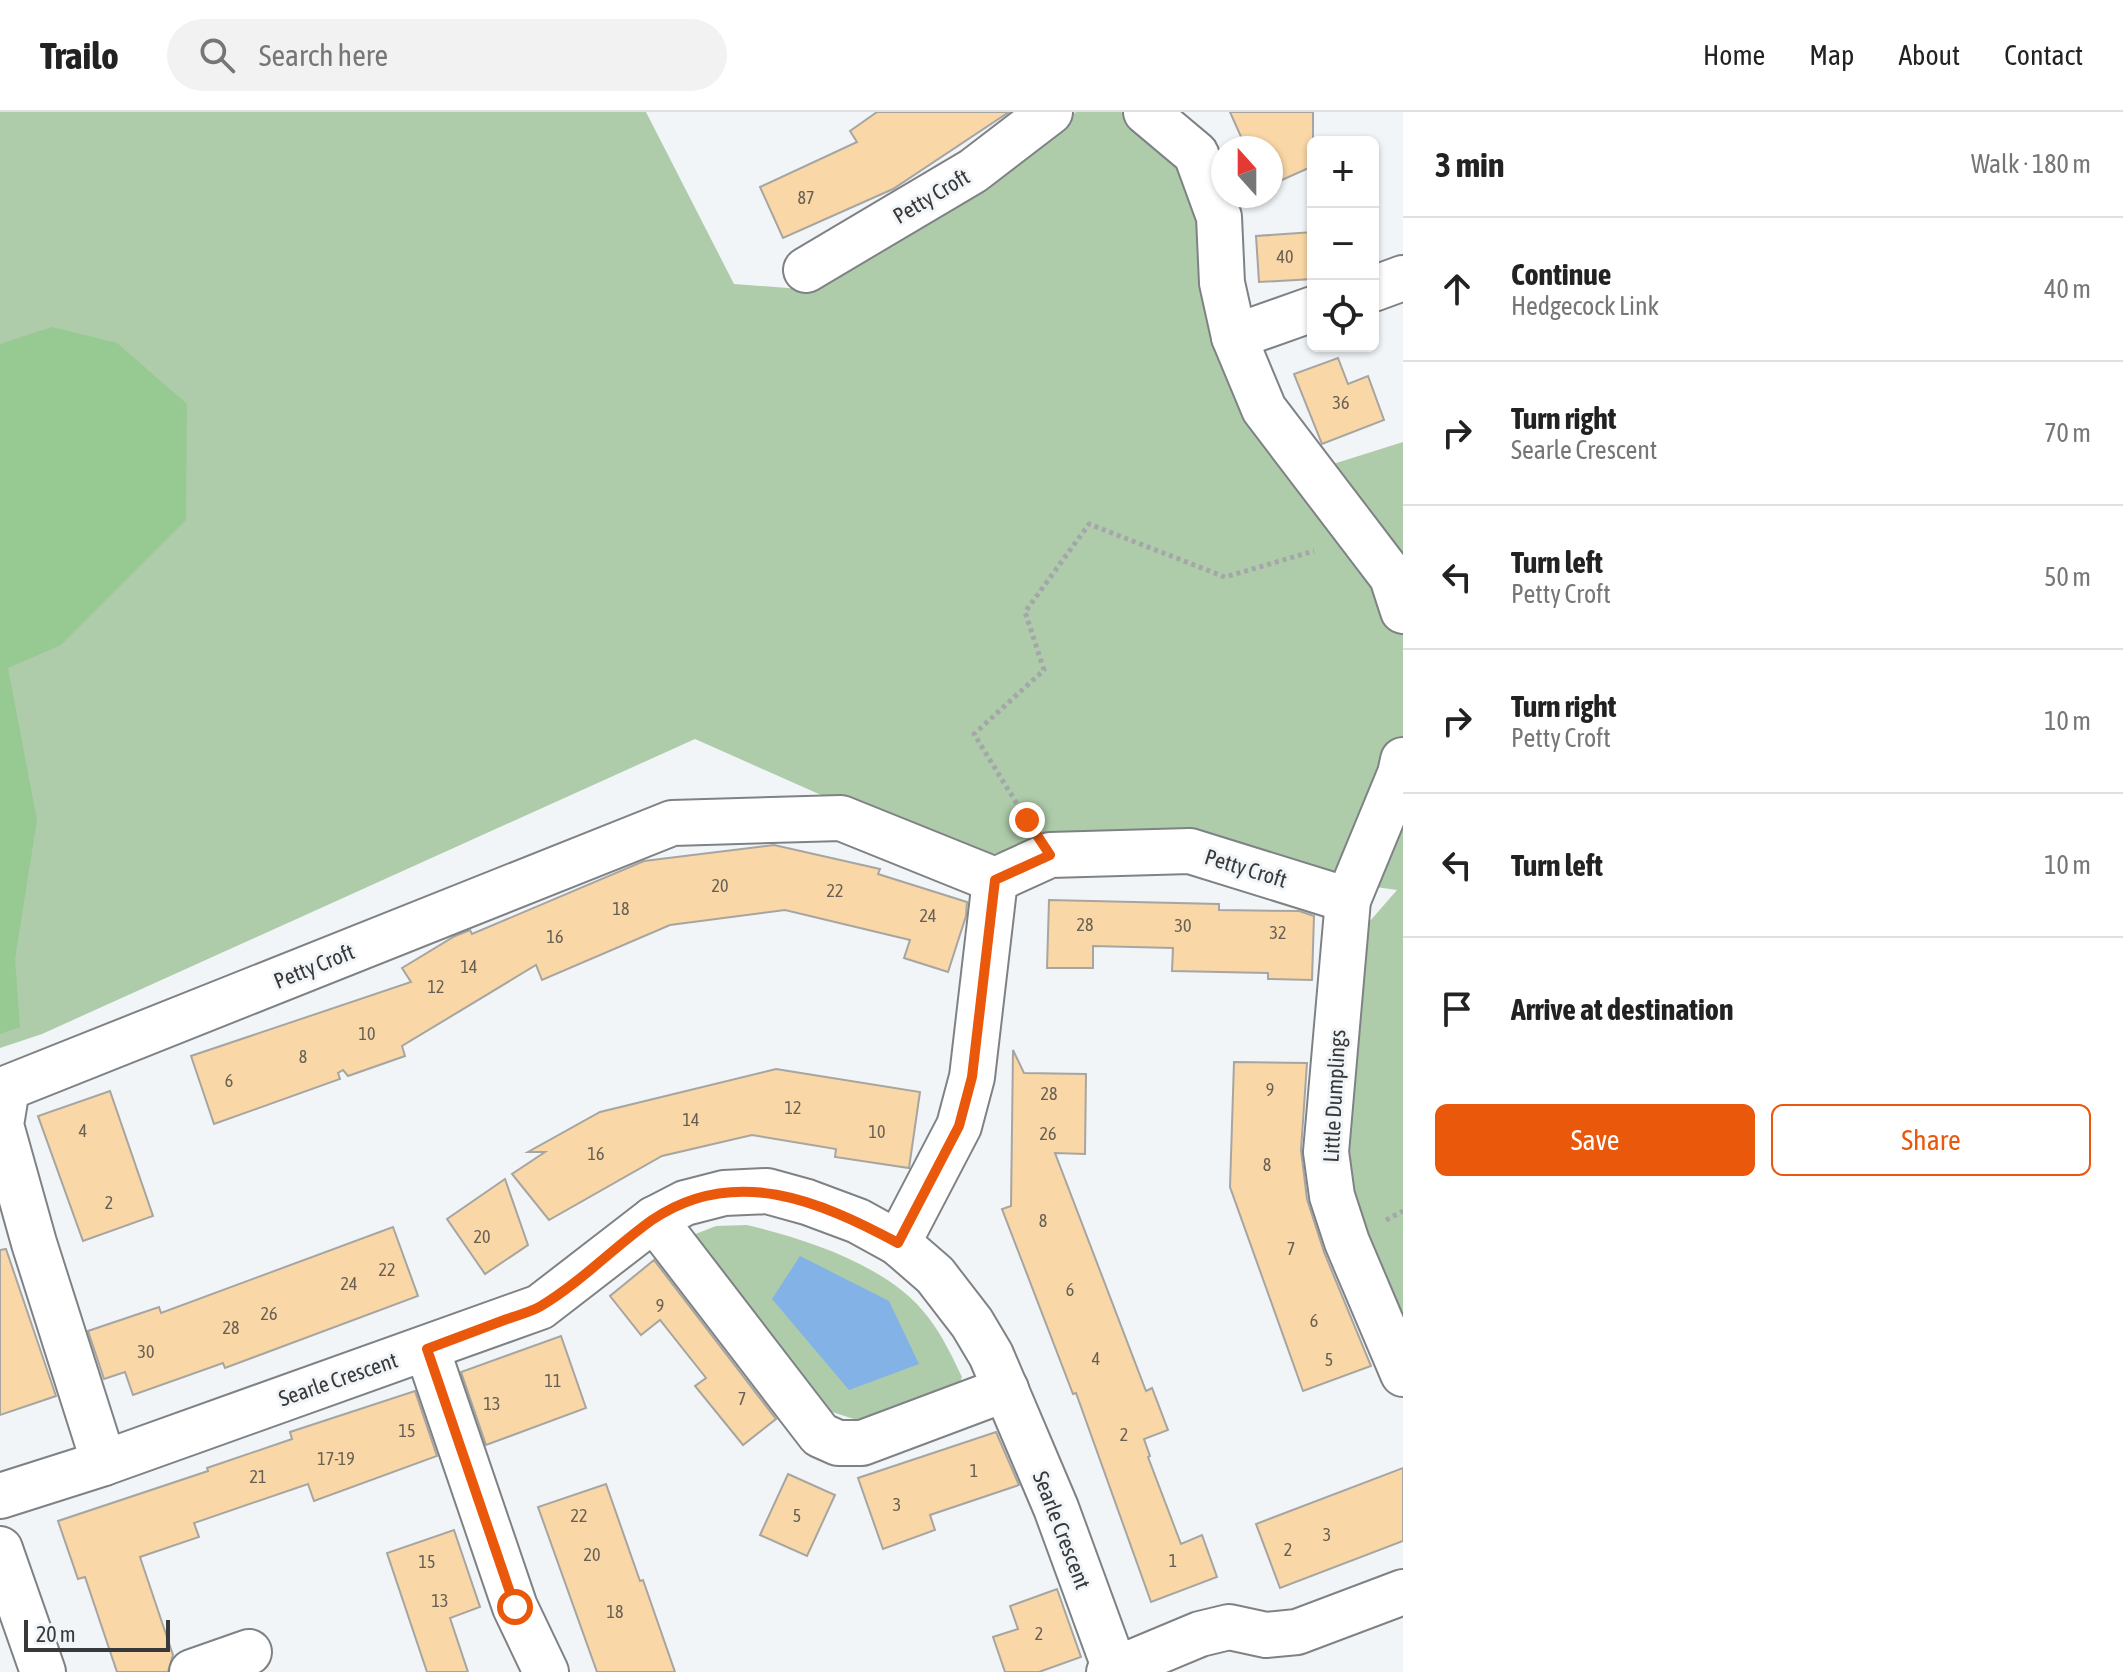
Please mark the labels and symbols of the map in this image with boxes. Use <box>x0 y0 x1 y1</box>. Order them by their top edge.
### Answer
north arrow <box>1211 136 1283 208</box>
street label: Petty Croft <box>888 163 974 229</box>
house number: 87 <box>798 187 814 208</box>
house number: 40 <box>1277 246 1293 267</box>
house number: 36 <box>1333 392 1349 413</box>
route end <box>1009 802 1045 838</box>
street label: Petty Croft <box>1202 843 1290 893</box>
house number: 20 <box>712 875 728 896</box>
house number: 22 <box>827 880 843 901</box>
house number: 18 <box>613 898 629 919</box>
house number: 24 <box>920 905 936 926</box>
house number: 28 <box>1077 914 1093 935</box>
house number: 30 <box>1175 915 1191 936</box>
house number: 32 <box>1270 922 1286 943</box>
house number: 16 <box>547 926 563 947</box>
street label: Petty Croft <box>270 938 358 994</box>
house number: 14 <box>461 956 477 977</box>
house number: 12 <box>428 976 444 997</box>
house number: 10 <box>359 1023 375 1044</box>
street label: Little Dumplings <box>1318 1029 1350 1163</box>
house number: 8 <box>299 1046 307 1067</box>
house number: 6 <box>225 1070 233 1091</box>
house number: 9 <box>1266 1079 1274 1100</box>
house number: 28 <box>1041 1083 1057 1104</box>
house number: 12 <box>785 1097 801 1118</box>
house number: 14 <box>683 1109 699 1130</box>
house number: 4 <box>79 1120 87 1141</box>
house number: 10 <box>869 1121 885 1142</box>
house number: 26 <box>1040 1123 1056 1144</box>
house number: 16 <box>588 1143 604 1164</box>
house number: 8 <box>1263 1154 1271 1175</box>
house number: 2 <box>105 1192 113 1213</box>
house number: 8 <box>1039 1210 1047 1231</box>
house number: 20 <box>474 1226 490 1247</box>
house number: 7 <box>1287 1238 1295 1259</box>
house number: 22 <box>379 1259 395 1280</box>
house number: 24 <box>341 1273 357 1294</box>
house number: 6 <box>1066 1279 1074 1300</box>
house number: 9 <box>656 1295 664 1316</box>
house number: 26 <box>261 1303 277 1324</box>
house number: 6 <box>1310 1310 1318 1331</box>
house number: 28 <box>223 1317 239 1338</box>
house number: 30 <box>138 1341 154 1362</box>
street label: Searle Crescent <box>275 1347 401 1411</box>
house number: 4 <box>1092 1348 1100 1369</box>
house number: 5 <box>1325 1349 1333 1370</box>
house number: 11 <box>545 1370 561 1391</box>
house number: 7 <box>738 1388 746 1409</box>
house number: 13 <box>484 1393 500 1414</box>
house number: 15 <box>399 1420 415 1441</box>
house number: 2 <box>1120 1424 1128 1445</box>
house number: 17-19 <box>317 1448 355 1469</box>
house number: 1 <box>970 1460 978 1481</box>
house number: 21 <box>250 1466 266 1487</box>
street label: Searle Crescent <box>1028 1468 1096 1592</box>
house number: 3 <box>893 1494 901 1515</box>
house number: 22 <box>571 1505 587 1526</box>
house number: 5 <box>793 1505 801 1526</box>
house number: 3 <box>1323 1524 1331 1545</box>
house number: 2 <box>1284 1539 1292 1560</box>
house number: 20 <box>584 1544 600 1565</box>
house number: 1 <box>1169 1550 1177 1571</box>
house number: 15 <box>419 1551 435 1572</box>
route start <box>497 1589 533 1625</box>
house number: 13 <box>432 1590 448 1611</box>
house number: 18 <box>607 1601 623 1622</box>
scale bar <box>24 1616 170 1652</box>
house number: 2 <box>1035 1623 1043 1644</box>

